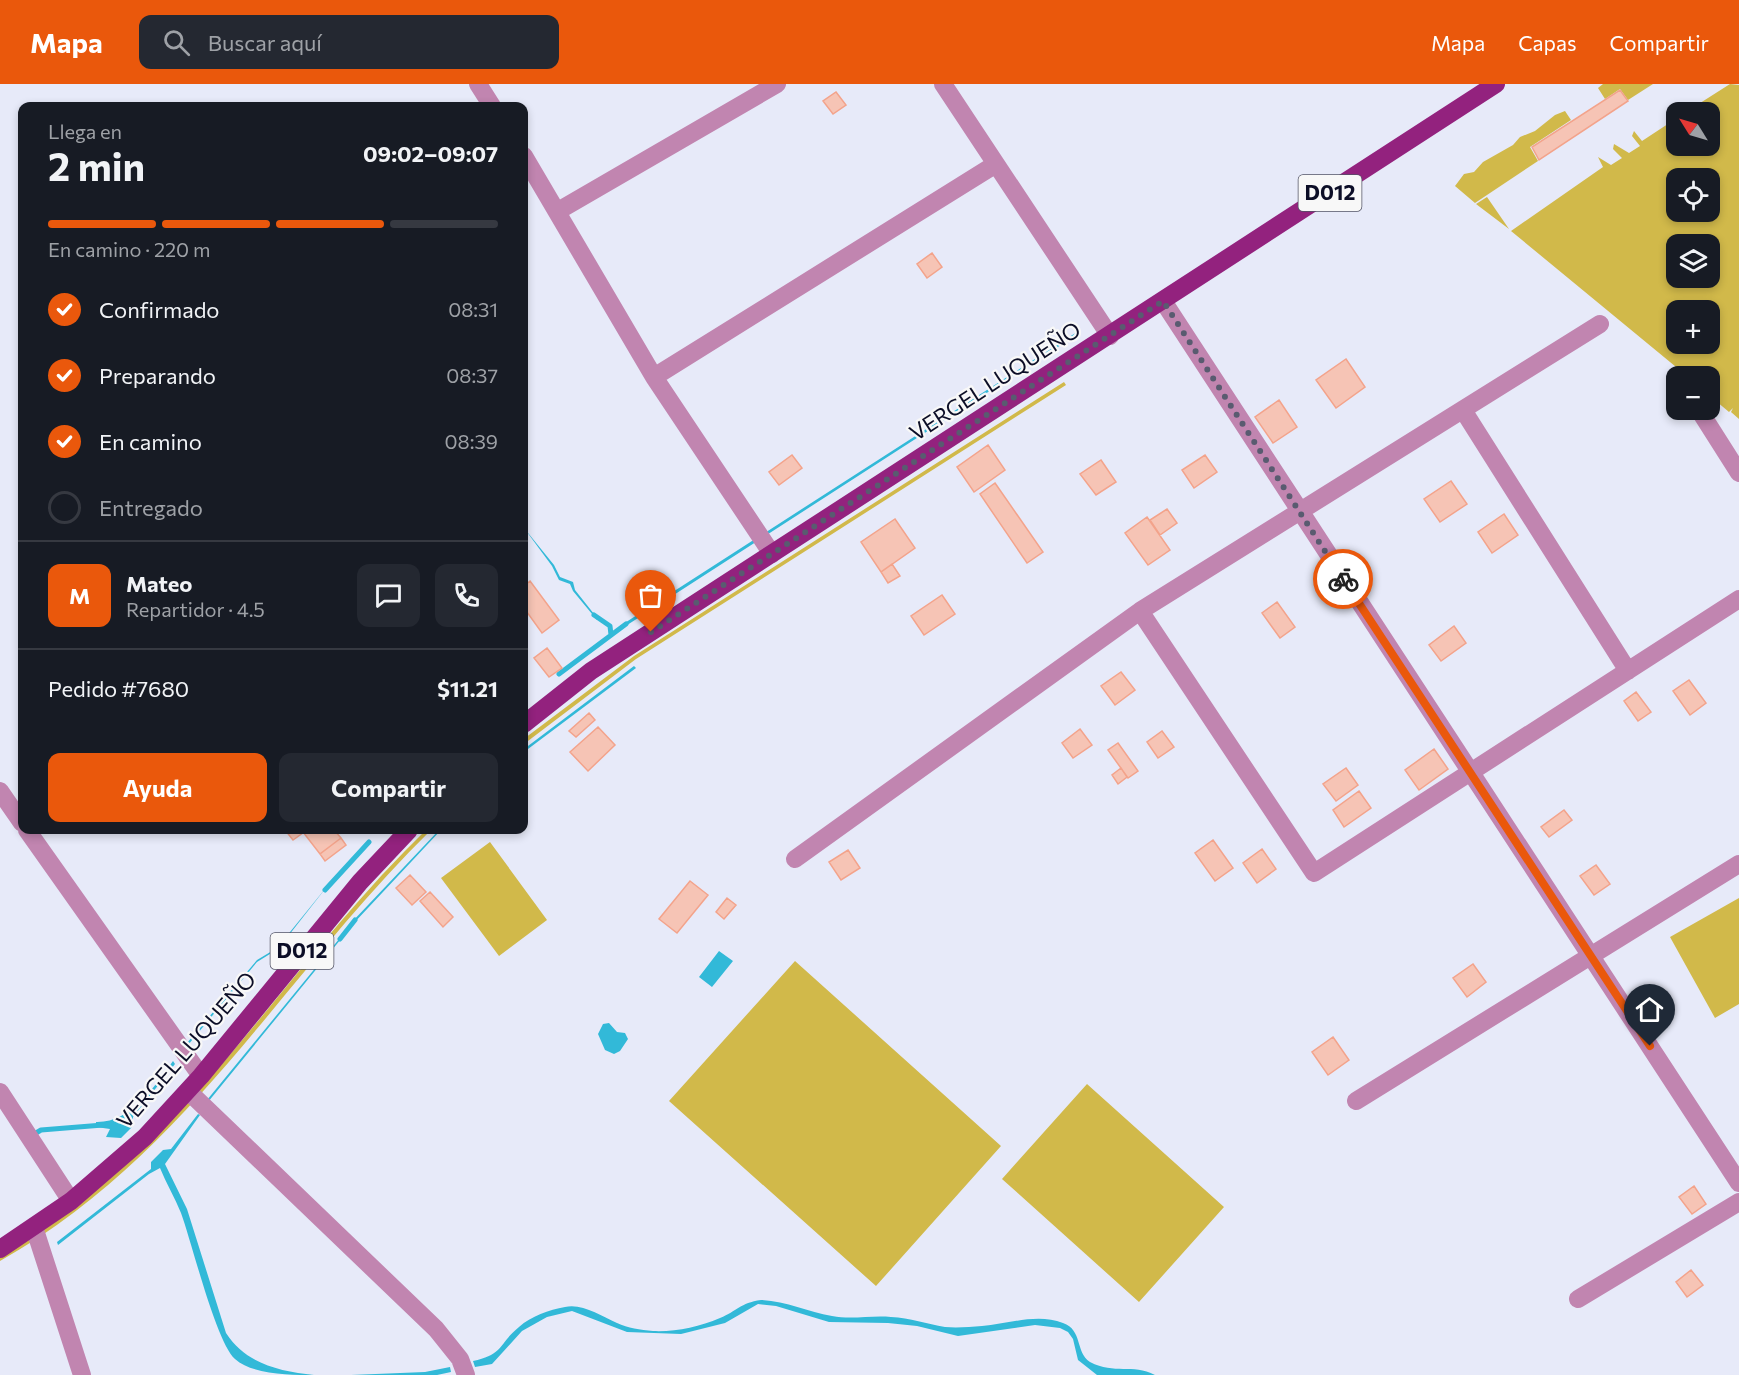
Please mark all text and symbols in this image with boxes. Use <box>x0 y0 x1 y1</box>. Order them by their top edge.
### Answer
search box <box>139 15 559 69</box>
text: Mapa <box>30 25 103 59</box>
icon: search <box>160 26 193 59</box>
text: Buscar aquí <box>208 29 322 56</box>
text: Mapa <box>1431 30 1485 55</box>
text: Capas <box>1518 30 1577 55</box>
text: Compartir <box>1610 30 1709 55</box>
north arrow <box>1666 102 1720 156</box>
map controls <box>1666 102 1720 420</box>
text: Llega en <box>48 119 122 143</box>
text: 09:02–09:07 <box>363 140 498 167</box>
text: 2 min <box>48 141 145 189</box>
button: locate <box>1666 168 1720 222</box>
road number: D012 <box>1298 175 1362 211</box>
button: layers <box>1666 234 1720 288</box>
text: En camino · 220 m <box>48 237 210 261</box>
icon: check <box>48 293 81 326</box>
text: Confirmado <box>99 296 220 323</box>
text: 08:31 <box>448 297 498 321</box>
button: + <box>1666 300 1720 354</box>
street label: VERGEL LUQUEÑO <box>904 315 1085 446</box>
icon: check <box>48 359 81 392</box>
text: Preparando <box>99 362 216 389</box>
text: 08:37 <box>446 363 498 387</box>
button: − <box>1666 366 1720 420</box>
icon: check <box>48 425 81 458</box>
text: En camino <box>99 428 202 455</box>
text: 08:39 <box>445 429 498 453</box>
text: Entregado <box>99 494 203 521</box>
courier <box>1313 549 1373 609</box>
icon: bike <box>1327 563 1360 596</box>
button: chat <box>357 564 420 627</box>
button: phone <box>435 564 498 627</box>
text: Mateo <box>126 570 193 597</box>
pin <box>625 570 676 632</box>
icon: bag <box>634 579 667 612</box>
text: M <box>69 582 90 609</box>
text: Repartidor · 4.5 <box>126 597 265 621</box>
text: Pedido #7680 <box>48 675 189 702</box>
text: $11.21 <box>437 675 498 702</box>
button: Ayuda <box>48 753 267 822</box>
button: Compartir <box>279 753 498 822</box>
road number: D012 <box>270 933 334 969</box>
street label: VERGEL LUQUEÑO <box>110 966 261 1133</box>
pin <box>1624 984 1675 1046</box>
icon: home <box>1633 993 1666 1026</box>

